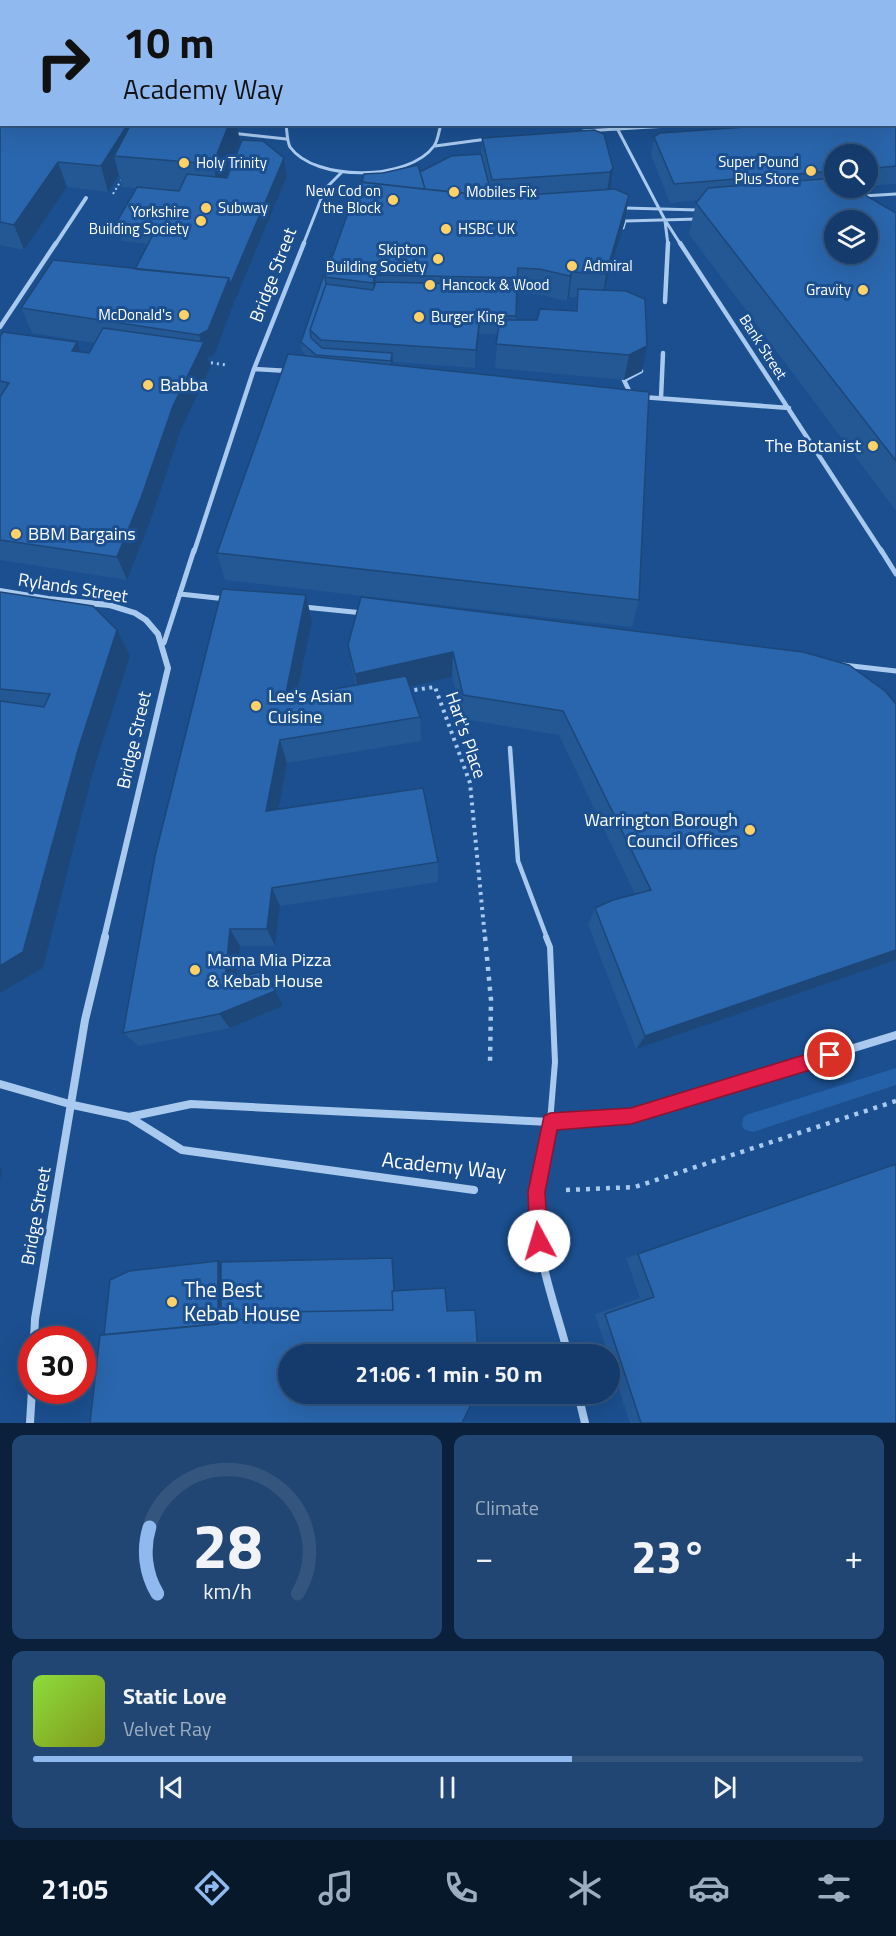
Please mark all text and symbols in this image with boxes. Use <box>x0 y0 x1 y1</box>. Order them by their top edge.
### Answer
text: 10 m <box>123 10 215 74</box>
icon: right <box>24 24 102 102</box>
text: Academy Way <box>123 68 284 109</box>
map controls <box>824 144 878 264</box>
button: search <box>824 144 878 198</box>
place label: Super Pound Plus Store <box>718 150 799 190</box>
place label: Holy Trinity <box>196 151 267 174</box>
marker: Holy Trinity <box>177 156 191 170</box>
marker: Super Pound Plus Store <box>804 164 818 178</box>
place label: New Cod on the Block <box>306 179 381 219</box>
place label: Mobiles Fix <box>466 180 537 203</box>
marker: Mobiles Fix <box>447 185 461 199</box>
marker: New Cod on the Block <box>386 193 400 207</box>
place label: Subway <box>218 196 268 219</box>
place label: Yorkshire Building Society <box>89 200 189 240</box>
marker: Subway <box>199 201 213 215</box>
button: layers <box>824 210 878 264</box>
marker: Yorkshire Building Society <box>194 214 208 228</box>
place label: HSBC UK <box>458 217 516 240</box>
marker: HSBC UK <box>439 222 453 236</box>
street label: Bridge Street <box>242 223 303 326</box>
place label: Skipton Building Society <box>326 238 426 278</box>
marker: Skipton Building Society <box>431 252 445 266</box>
place label: Admiral <box>584 254 633 277</box>
marker: Admiral <box>565 259 579 273</box>
place label: Hancock & Wood <box>442 273 549 296</box>
marker: Hancock & Wood <box>423 278 437 292</box>
place label: Gravity <box>806 278 851 301</box>
marker: Gravity <box>856 283 870 297</box>
place label: McDonald's <box>98 303 172 326</box>
place label: Burger King <box>431 305 505 328</box>
marker: McDonald's <box>177 308 191 322</box>
street label: Bank Street <box>734 309 794 385</box>
marker: Burger King <box>412 310 426 324</box>
place label: Babba <box>160 371 208 398</box>
marker: Babba <box>141 378 155 392</box>
place label: The Botanist <box>765 432 862 459</box>
marker: The Botanist <box>866 439 880 453</box>
place label: BBM Bargains <box>28 520 136 547</box>
marker: BBM Bargains <box>9 527 23 541</box>
street label: Rylands Street <box>16 565 131 610</box>
place label: Lee's Asian Cuisine <box>268 682 352 730</box>
street label: Bridge Street <box>109 688 158 791</box>
street label: Hart's Place <box>439 688 494 782</box>
marker: Lee's Asian Cuisine <box>249 699 263 713</box>
place label: Warrington Borough Council Offices <box>584 806 738 854</box>
marker: Warrington Borough Council Offices <box>743 823 757 837</box>
place label: Mama Mia Pizza & Kebab House <box>207 946 331 994</box>
marker: Mama Mia Pizza & Kebab House <box>188 963 202 977</box>
pin <box>804 1029 855 1080</box>
icon: arrive <box>813 1038 846 1071</box>
street label: Academy Way <box>380 1143 508 1187</box>
street label: Bridge Street <box>14 1164 58 1267</box>
position arrow <box>507 1209 571 1273</box>
place label: The Best Kebab House <box>184 1273 300 1329</box>
marker: The Best Kebab House <box>165 1295 179 1309</box>
speed limit sign: 30 <box>18 1326 96 1404</box>
text: 21:06 · 1 min · 50 m <box>356 1357 542 1391</box>
text: Climate <box>475 1492 539 1523</box>
text: 28 <box>192 1497 262 1592</box>
text: 23° <box>631 1522 707 1590</box>
text: − <box>475 1532 493 1582</box>
text: + <box>845 1532 863 1582</box>
text: km/h <box>203 1575 251 1607</box>
text: Static Love <box>123 1679 226 1713</box>
text: Velvet Ray <box>123 1713 212 1744</box>
icon: previous <box>155 1771 188 1804</box>
icon: pause <box>431 1771 464 1804</box>
icon: next <box>708 1771 741 1804</box>
icon: directions <box>191 1867 233 1909</box>
icon: music <box>315 1867 357 1909</box>
icon: phone <box>440 1867 482 1909</box>
icon: climate <box>564 1867 606 1909</box>
icon: car <box>688 1867 730 1909</box>
icon: filters <box>813 1867 855 1909</box>
text: 21:05 <box>41 1868 109 1909</box>

